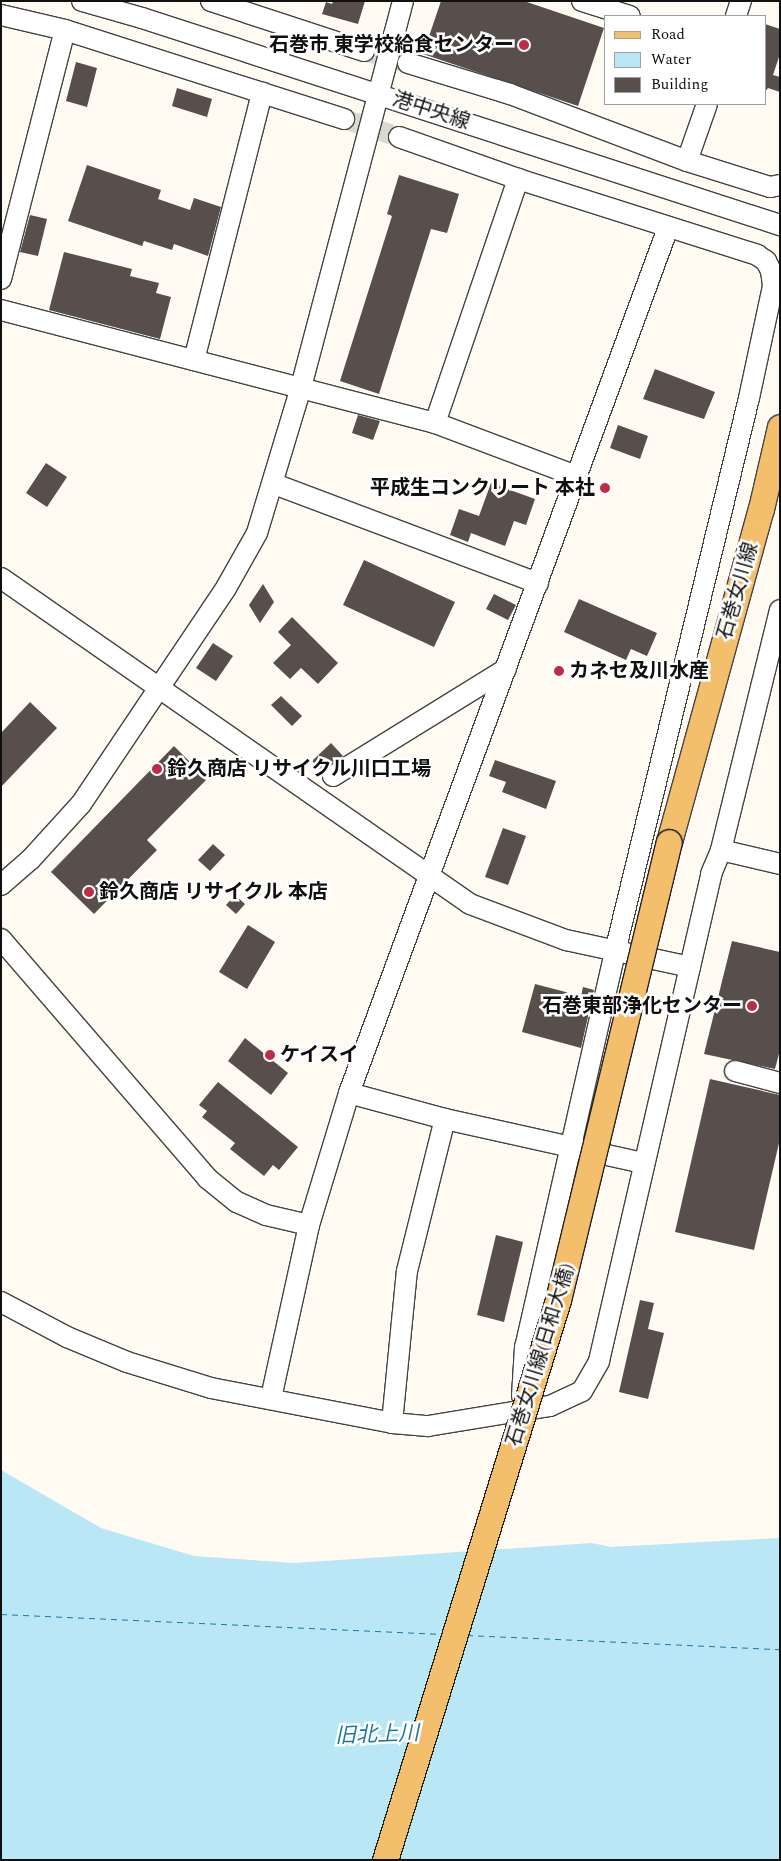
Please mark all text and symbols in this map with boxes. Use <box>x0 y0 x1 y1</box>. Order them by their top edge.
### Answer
legend <box>604 15 766 105</box>
text: Road <box>651 23 685 46</box>
place label: 石巻市 東学校給食センター <box>269 33 514 57</box>
marker: 石巻市 東学校給食センター <box>518 39 530 51</box>
text: Water <box>651 48 691 71</box>
text: Building <box>651 73 708 96</box>
street label: 港中央線 <box>389 87 473 135</box>
place label: 平成生コンクリート 本社 <box>370 476 595 500</box>
marker: 平成生コンクリート 本社 <box>599 482 611 494</box>
street label: 石巻女川線 <box>713 540 763 642</box>
place label: カネセ及川水産 <box>569 659 709 683</box>
marker: カネセ及川水産 <box>553 665 565 677</box>
place label: 鈴久商店 リサイクル川口工場 <box>167 757 432 781</box>
marker: 鈴久商店 リサイクル川口工場 <box>151 763 163 775</box>
place label: 鈴久商店 リサイクル 本店 <box>99 880 329 904</box>
marker: 鈴久商店 リサイクル 本店 <box>83 886 95 898</box>
place label: 石巻東部浄化センター <box>542 994 742 1018</box>
marker: 石巻東部浄化センター <box>746 1000 758 1012</box>
place label: ケイスイ <box>280 1043 360 1067</box>
marker: ケイスイ <box>264 1049 276 1061</box>
street label: 石巻女川線(日和大橋) <box>502 1261 580 1449</box>
water label: 旧北上川 <box>335 1721 419 1749</box>

